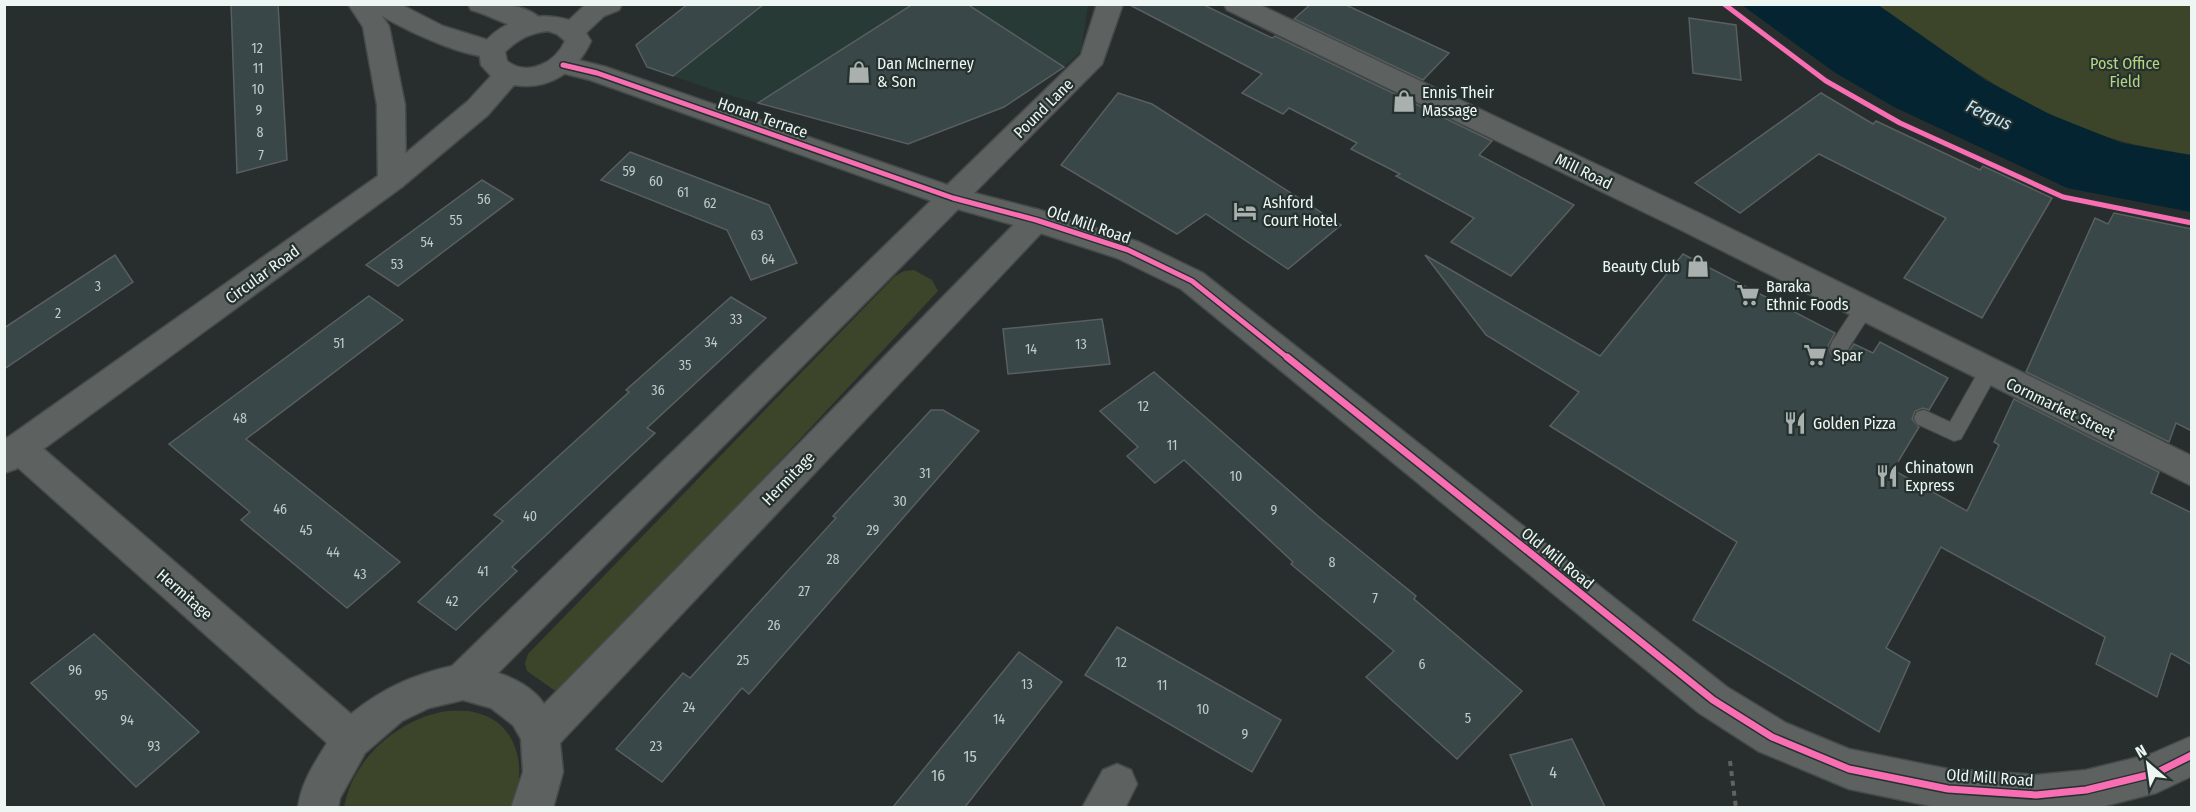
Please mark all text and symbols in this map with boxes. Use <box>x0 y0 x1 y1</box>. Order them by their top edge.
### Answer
house number: 12 <box>251 40 263 57</box>
place label: Dan McInerney & Son <box>877 54 975 91</box>
park label: Post Office Field <box>2090 54 2160 91</box>
shop icon: Dan McInerney & Son <box>846 59 872 85</box>
house number: 11 <box>253 60 263 77</box>
street label: Pound Lane <box>1010 74 1077 142</box>
house number: 10 <box>252 81 264 98</box>
place label: Ennis Their Massage <box>1422 83 1495 120</box>
shop icon: Ennis Their Massage <box>1391 88 1417 114</box>
street label: Honan Terrace <box>715 93 810 142</box>
water label: Fergus <box>1963 95 2016 135</box>
house number: 9 <box>256 102 263 119</box>
house number: 8 <box>257 124 264 141</box>
house number: 7 <box>258 147 264 164</box>
street label: Mill Road <box>1552 150 1615 193</box>
house number: 59 <box>622 163 636 180</box>
house number: 60 <box>649 173 663 190</box>
house number: 61 <box>677 184 689 201</box>
house number: 56 <box>477 191 491 208</box>
place label: Ashford Court Hotel <box>1263 193 1337 230</box>
house number: 62 <box>704 195 717 212</box>
hotel icon: Ashford Court Hotel <box>1232 198 1258 224</box>
street label: Old Mill Road <box>1044 201 1133 248</box>
house number: 55 <box>450 212 462 229</box>
house number: 63 <box>750 227 764 244</box>
house number: 54 <box>420 234 434 251</box>
street label: Circular Road <box>222 241 303 308</box>
house number: 64 <box>761 251 775 268</box>
shop icon: Beauty Club <box>1685 253 1711 279</box>
house number: 53 <box>391 256 403 273</box>
place label: Beauty Club <box>1602 257 1680 276</box>
place label: Baraka Ethnic Foods <box>1766 277 1849 314</box>
house number: 3 <box>95 278 101 295</box>
supermarket icon: Baraka Ethnic Foods <box>1735 282 1761 308</box>
house number: 2 <box>55 305 61 322</box>
house number: 33 <box>730 311 742 328</box>
house number: 34 <box>704 334 718 351</box>
house number: 51 <box>333 335 345 352</box>
house number: 13 <box>1075 336 1087 353</box>
house number: 14 <box>1025 341 1037 358</box>
supermarket icon: Spar <box>1802 342 1828 368</box>
place label: Spar <box>1833 346 1863 365</box>
house number: 35 <box>679 357 691 374</box>
street label: Cornmarket Street <box>2003 374 2119 444</box>
house number: 36 <box>651 382 665 399</box>
house number: 12 <box>1137 398 1149 415</box>
house number: 48 <box>233 410 247 427</box>
restaurant icon: Golden Pizza <box>1782 410 1808 436</box>
place label: Golden Pizza <box>1813 414 1896 433</box>
house number: 11 <box>1167 437 1177 454</box>
street label: Hermitage <box>758 447 819 509</box>
place label: Chinatown Express <box>1905 458 1974 495</box>
restaurant icon: Chinatown Express <box>1874 463 1900 489</box>
house number: 31 <box>919 465 931 482</box>
house number: 10 <box>1230 468 1242 485</box>
house number: 30 <box>893 493 907 510</box>
house number: 46 <box>273 501 287 518</box>
house number: 9 <box>1271 502 1278 519</box>
house number: 40 <box>523 508 537 525</box>
house number: 45 <box>299 522 313 539</box>
house number: 29 <box>867 522 880 539</box>
street label: Old Mill Road <box>1518 524 1598 593</box>
house number: 44 <box>326 544 340 561</box>
house number: 28 <box>826 551 840 568</box>
house number: 8 <box>1329 554 1336 571</box>
house number: 41 <box>477 563 489 580</box>
street label: Hermitage <box>153 565 216 624</box>
house number: 43 <box>354 566 366 583</box>
house number: 27 <box>798 583 810 600</box>
house number: 7 <box>1372 590 1378 607</box>
house number: 42 <box>446 593 458 610</box>
house number: 26 <box>767 617 781 634</box>
house number: 25 <box>737 652 749 669</box>
house number: 12 <box>1115 654 1127 671</box>
house number: 6 <box>1419 656 1426 673</box>
house number: 96 <box>68 662 82 679</box>
house number: 13 <box>1021 676 1033 693</box>
house number: 11 <box>1157 677 1167 694</box>
house number: 95 <box>94 687 108 704</box>
house number: 24 <box>683 699 696 716</box>
house number: 10 <box>1197 701 1209 718</box>
house number: 5 <box>1465 710 1471 727</box>
house number: 14 <box>993 711 1005 728</box>
house number: 94 <box>120 712 134 729</box>
house number: 9 <box>1242 726 1249 743</box>
north arrow <box>2118 734 2178 794</box>
house number: 93 <box>148 738 160 755</box>
house number: 23 <box>650 738 662 755</box>
text: N <box>2132 741 2150 762</box>
house number: 15 <box>963 747 977 766</box>
house number: 4 <box>1549 763 1557 782</box>
street label: Old Mill Road <box>1946 765 2034 790</box>
house number: 16 <box>931 766 945 785</box>

